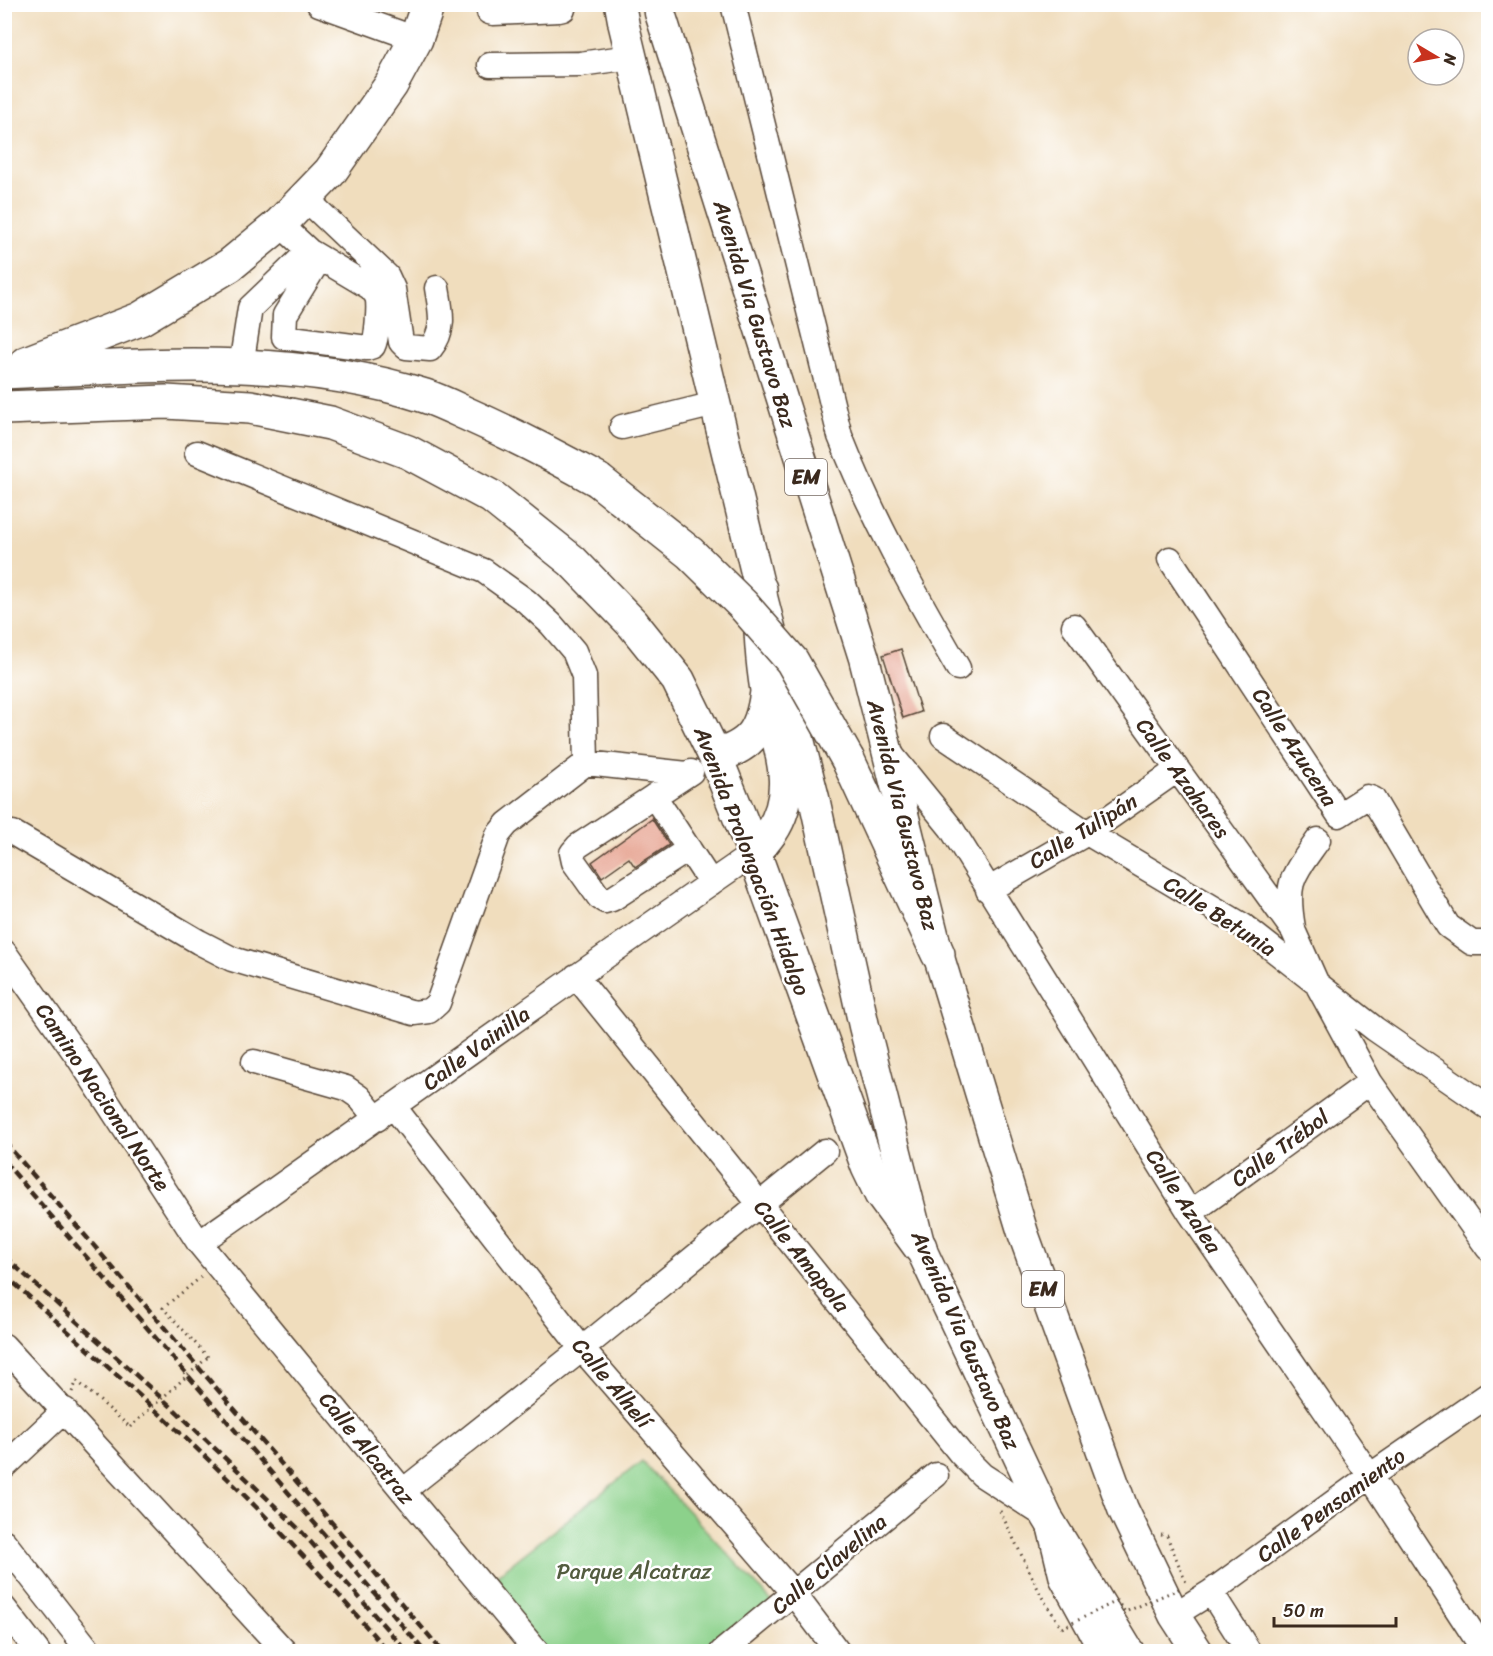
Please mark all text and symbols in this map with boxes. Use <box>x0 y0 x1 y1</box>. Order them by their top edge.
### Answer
north arrow <box>1406 27 1466 87</box>
text: N <box>1435 51 1466 68</box>
street label: Avenida Via Gustavo Baz <box>701 194 808 434</box>
road number: EM <box>785 459 827 495</box>
street label: Calle Azucena <box>1242 679 1349 816</box>
street label: Avenida Via Gustavo Baz <box>855 694 951 935</box>
street label: Calle Azahares <box>1125 709 1241 847</box>
street label: Avenida Prolongación Hidalgo <box>682 720 821 1002</box>
street label: Calle Tulipán <box>1021 782 1145 880</box>
street label: Calle Betunia <box>1155 865 1285 967</box>
street label: Camino Nacional Norte <box>25 994 181 1200</box>
street label: Calle Vainilla <box>414 995 538 1101</box>
street label: Calle Trébol <box>1222 1098 1338 1197</box>
street label: Calle Azalea <box>1135 1141 1233 1262</box>
street label: Calle Amapola <box>744 1191 861 1322</box>
street label: Avenida Via Gustavo Baz <box>900 1223 1032 1457</box>
road number: EM <box>1022 1271 1064 1307</box>
street label: Calle Alhelí <box>562 1329 664 1440</box>
street label: Calle Alcatraz <box>309 1382 426 1514</box>
street label: Calle Pensamiento <box>1248 1437 1414 1573</box>
street label: Calle Clavelina <box>762 1503 896 1625</box>
park label: Parque Alcatraz <box>556 1552 712 1591</box>
scale bar <box>1274 1590 1396 1628</box>
text: 50 m <box>1283 1595 1324 1627</box>

